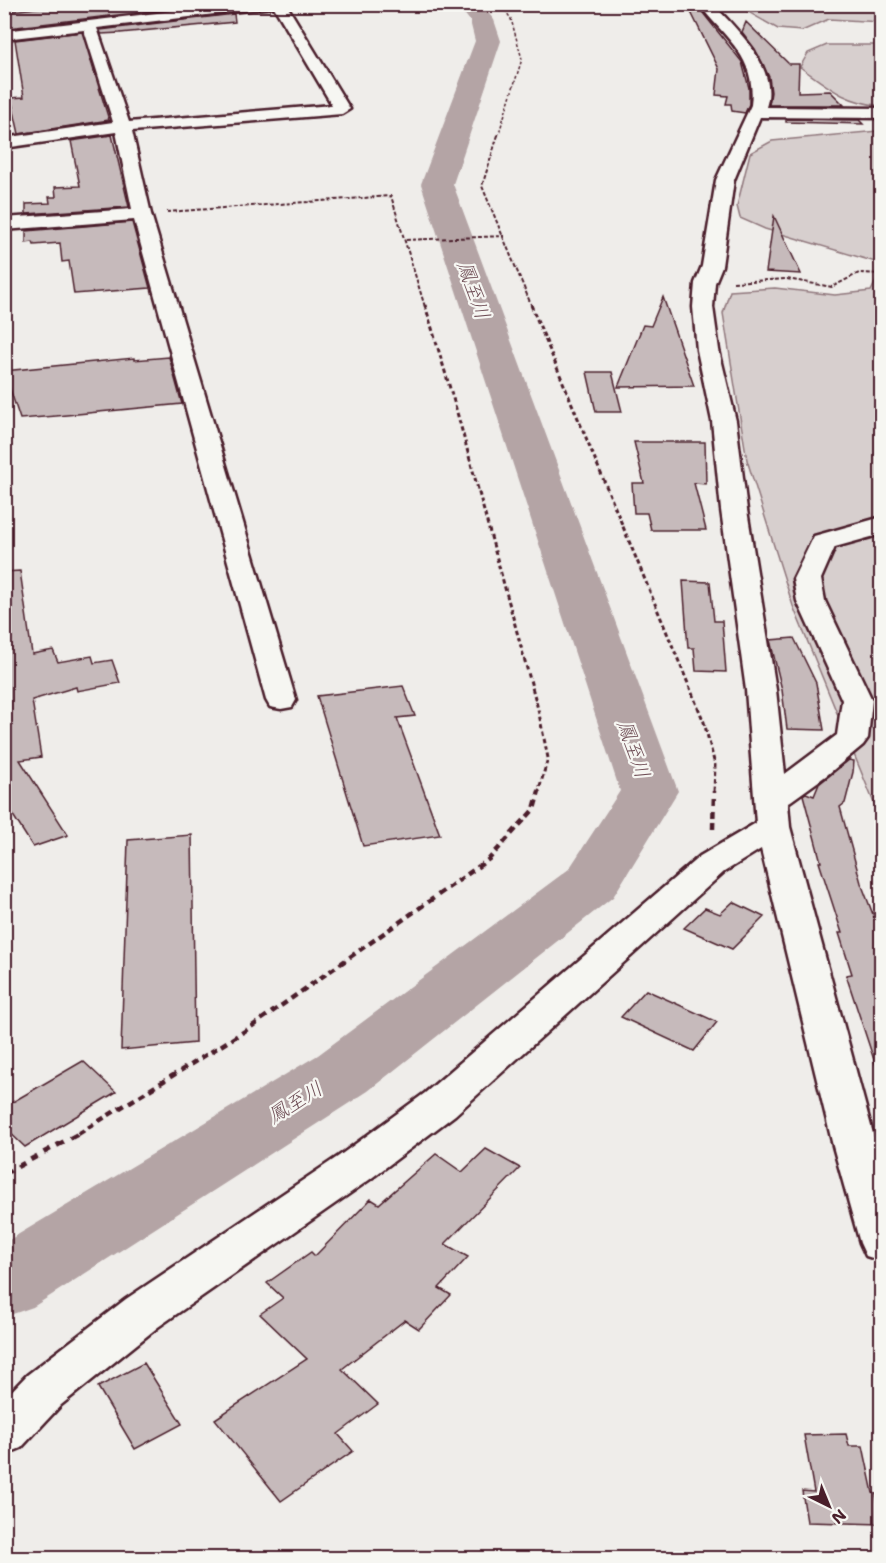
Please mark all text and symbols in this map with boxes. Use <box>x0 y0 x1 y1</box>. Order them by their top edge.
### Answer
water label: 鳳至川 <box>452 257 496 323</box>
water label: 鳳至川 <box>612 716 656 782</box>
water label: 鳳至川 <box>263 1075 327 1129</box>
north arrow <box>799 1476 859 1536</box>
text: N <box>827 1505 851 1529</box>

